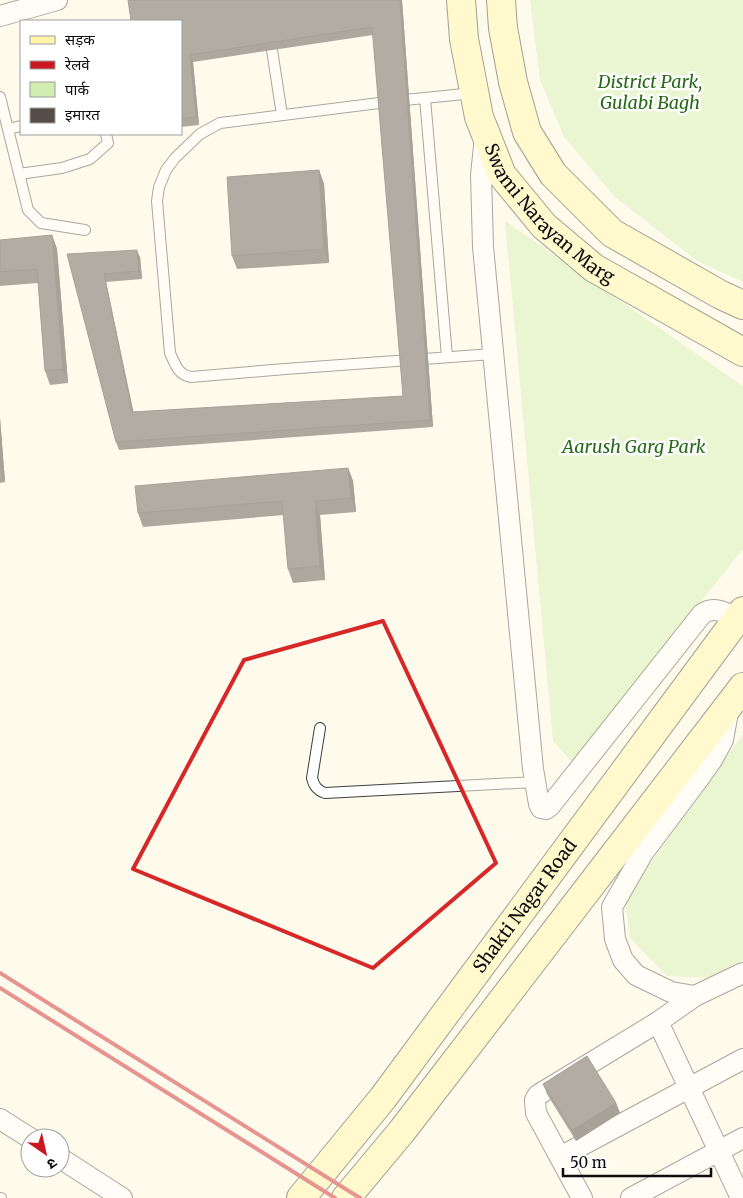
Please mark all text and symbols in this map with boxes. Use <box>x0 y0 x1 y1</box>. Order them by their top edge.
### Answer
legend <box>20 20 182 135</box>
text: सड़क <box>65 30 95 49</box>
text: रेलवे <box>64 55 90 74</box>
park label: District Park, Gulabi Bagh <box>597 70 702 114</box>
text: पार्क <box>65 80 89 99</box>
text: इमारत <box>65 105 100 124</box>
street label: Swami Narayan Marg <box>480 140 619 288</box>
park label: Aarush Garg Park <box>560 435 706 458</box>
street label: Shakti Nagar Road <box>467 834 582 977</box>
north arrow <box>20 1128 70 1178</box>
scale bar <box>563 1146 710 1178</box>
text: 50 m <box>570 1153 607 1172</box>
text: उ <box>43 1154 61 1174</box>

